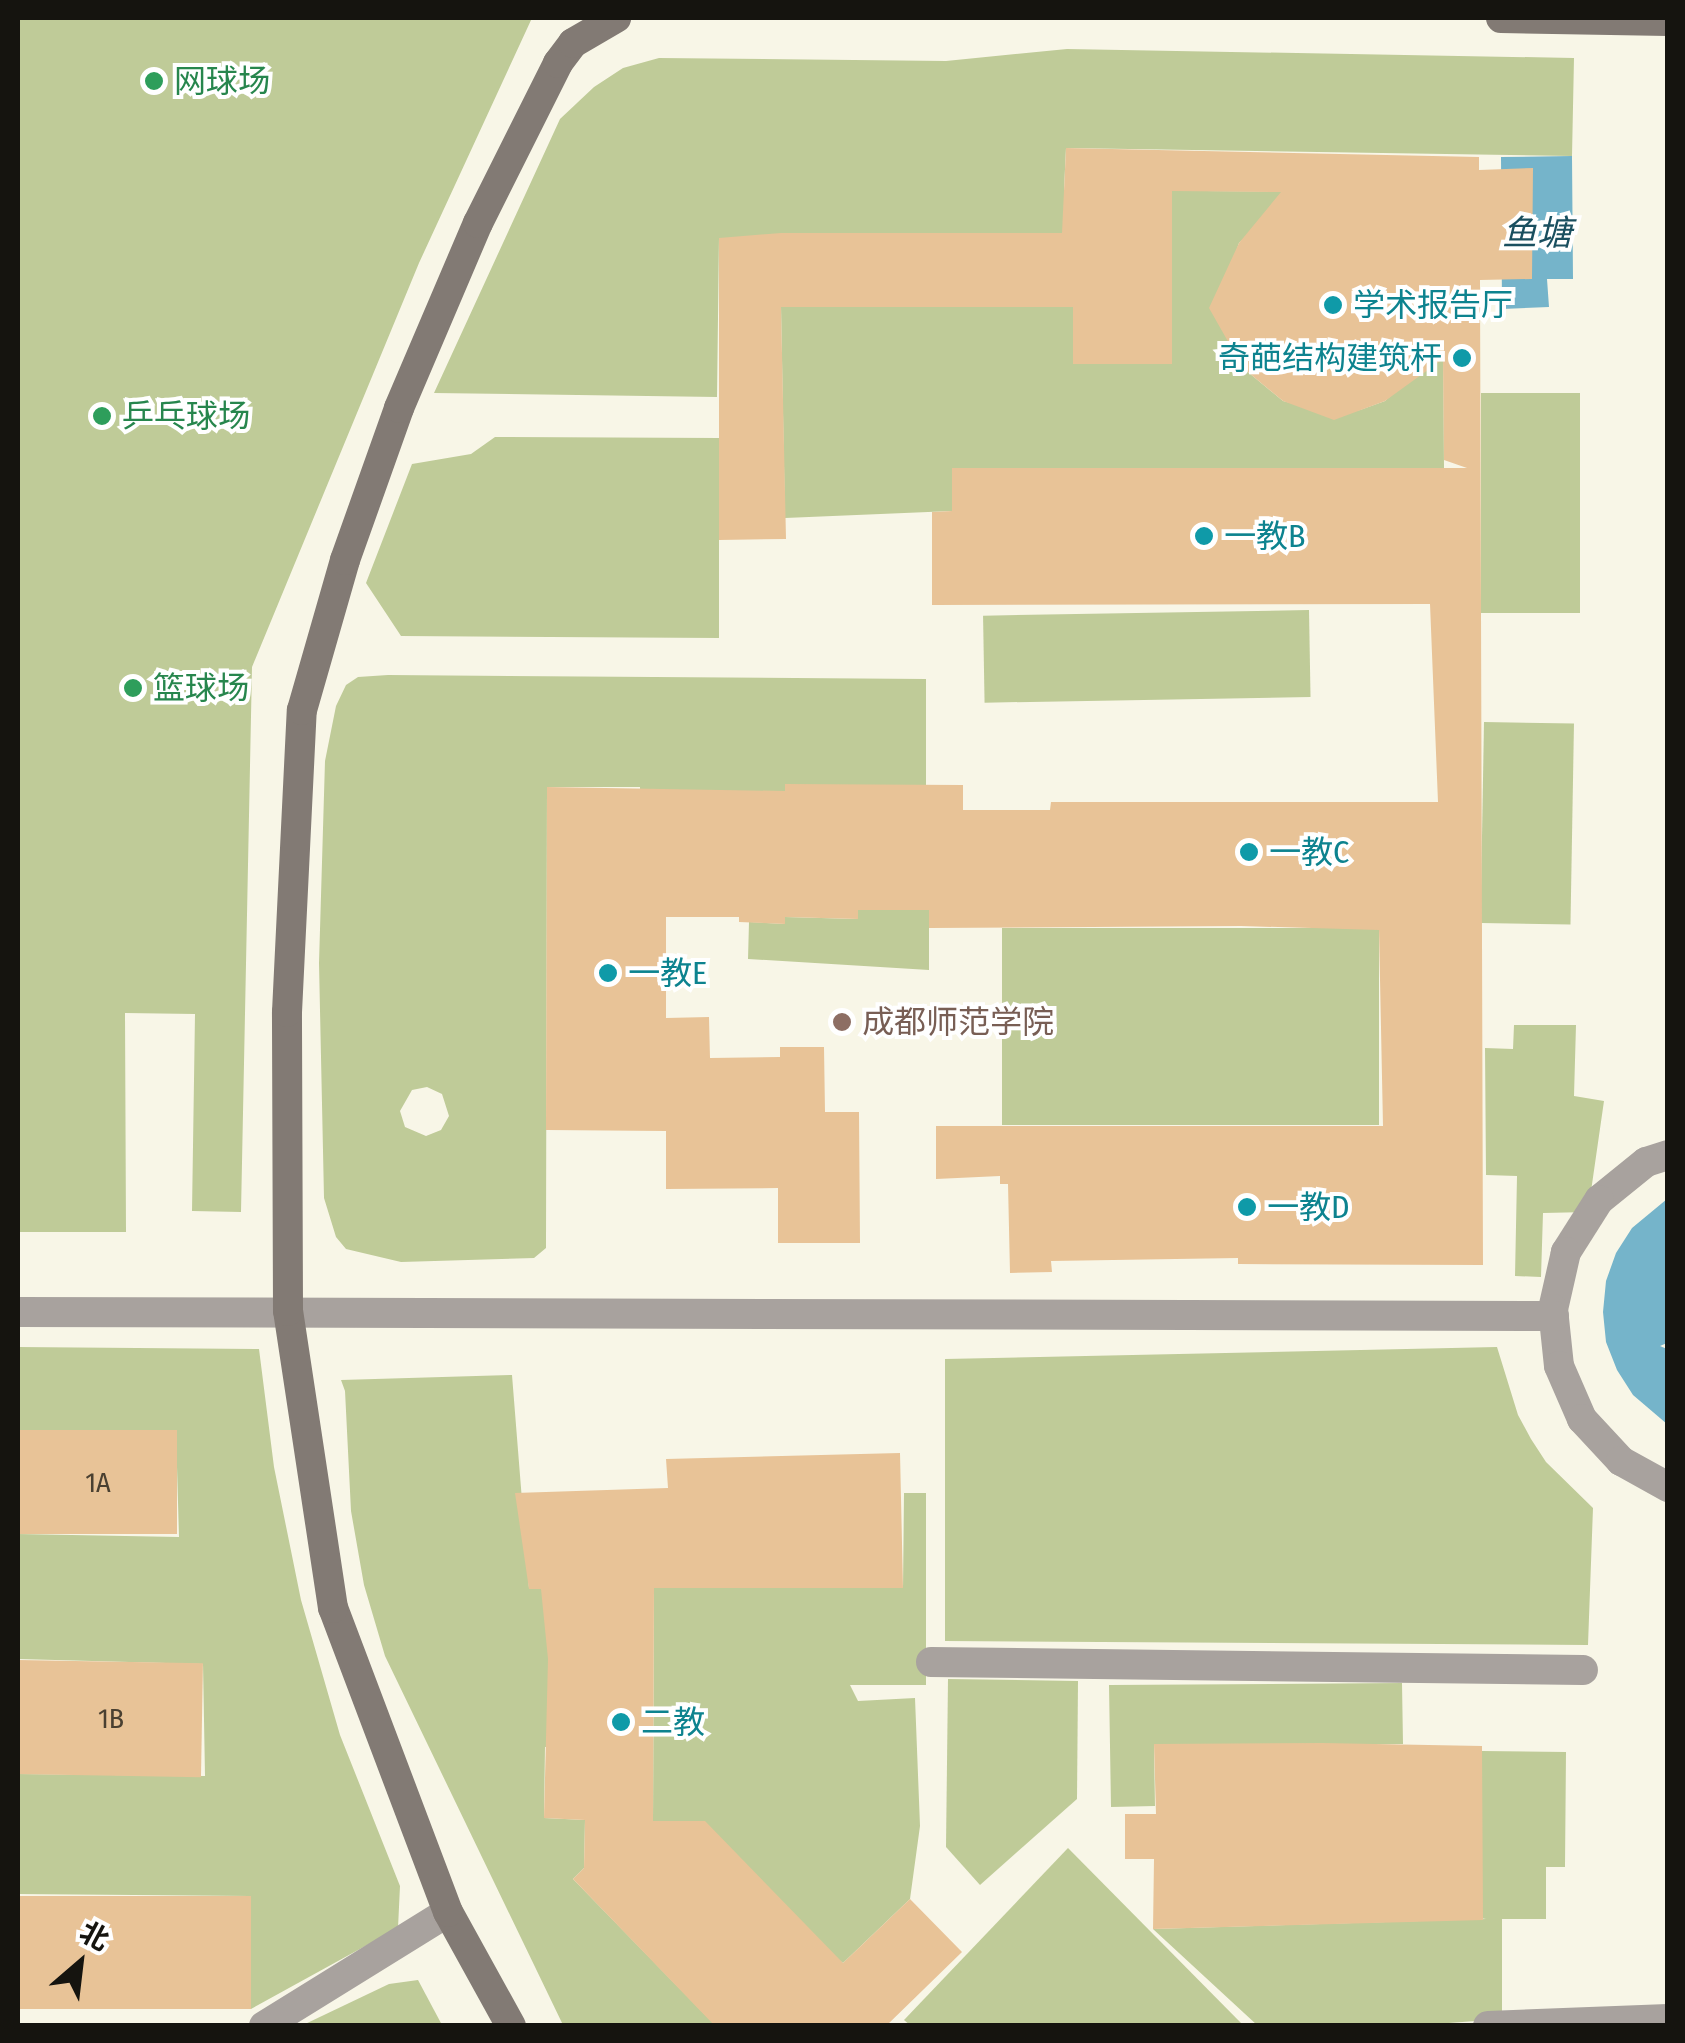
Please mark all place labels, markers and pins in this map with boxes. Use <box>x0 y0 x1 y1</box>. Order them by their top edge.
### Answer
place label: 网球场 <box>174 62 270 100</box>
marker: 网球场 <box>143 70 165 92</box>
place label: 学术报告厅 <box>1353 286 1513 324</box>
marker: 学术报告厅 <box>1322 294 1344 316</box>
place label: 奇葩结构建筑杆 <box>1218 339 1442 377</box>
marker: 奇葩结构建筑杆 <box>1451 347 1473 369</box>
place label: 乒乓球场 <box>122 397 250 435</box>
marker: 乒乓球场 <box>91 405 113 427</box>
place label: 一教B <box>1224 517 1306 555</box>
marker: 一教B <box>1193 525 1215 547</box>
place label: 篮球场 <box>153 669 249 707</box>
marker: 篮球场 <box>122 677 144 699</box>
place label: 一教C <box>1269 833 1349 871</box>
marker: 一教C <box>1238 841 1260 863</box>
place label: 一教E <box>628 954 707 992</box>
marker: 一教E <box>597 962 619 984</box>
place label: 成都师范学院 <box>862 1003 1054 1041</box>
marker: 成都师范学院 <box>831 1011 853 1033</box>
place label: 一教D <box>1267 1188 1350 1226</box>
marker: 一教D <box>1236 1196 1258 1218</box>
place label: 二教 <box>641 1703 705 1741</box>
marker: 二教 <box>610 1711 632 1733</box>

